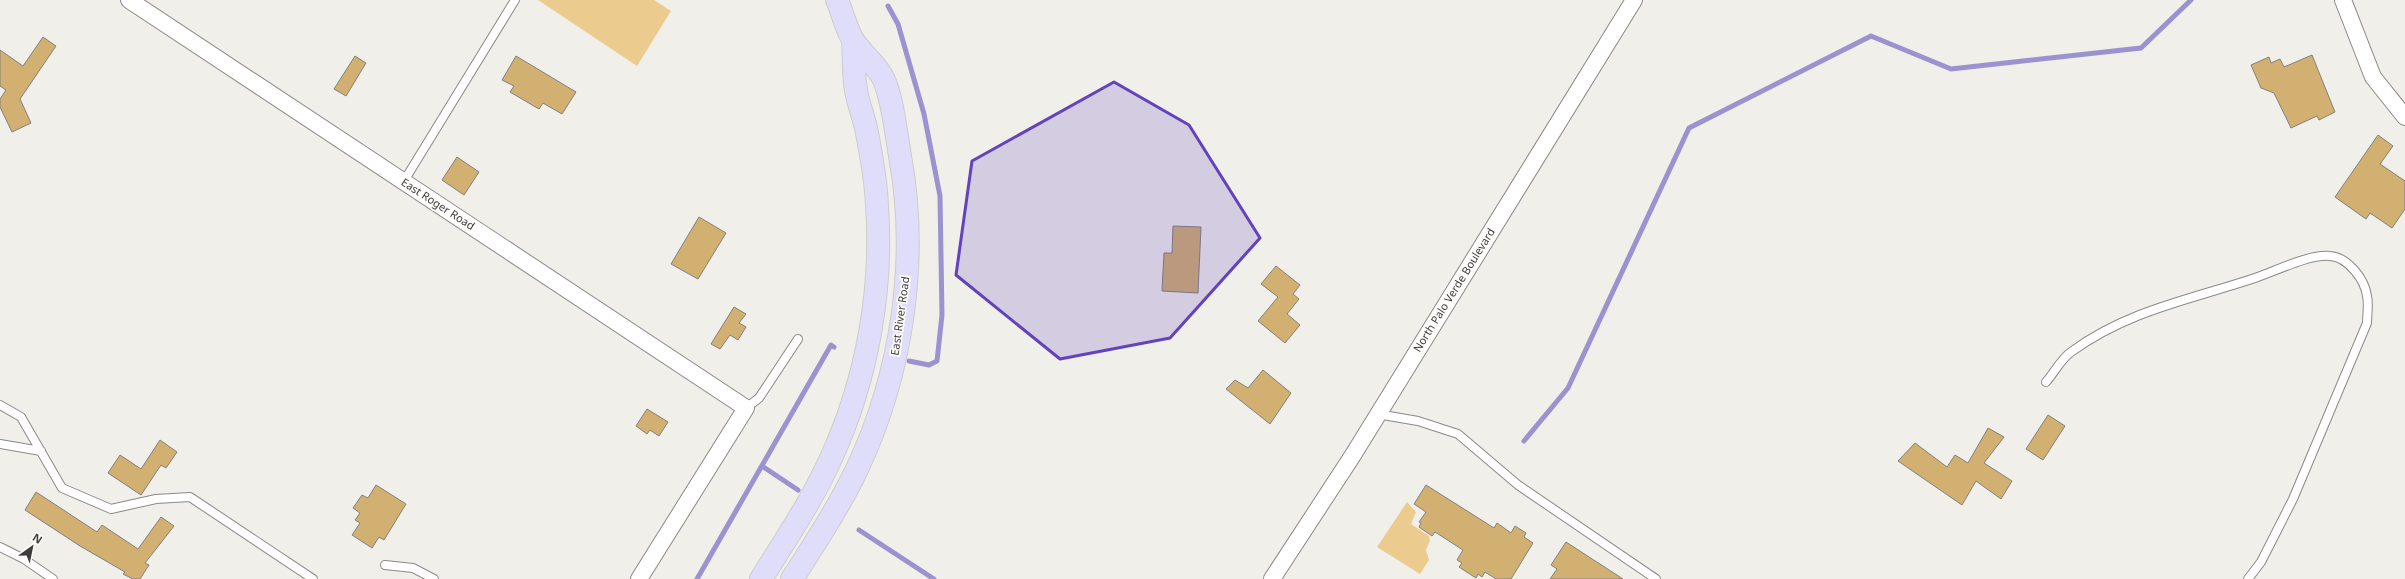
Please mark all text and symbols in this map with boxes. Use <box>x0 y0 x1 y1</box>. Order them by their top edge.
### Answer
street label: East Roger Road <box>399 174 478 233</box>
street label: North Palo Verde Boulevard <box>1409 225 1498 355</box>
street label: East River Road <box>887 275 912 356</box>
north arrow <box>12 527 52 567</box>
text: N <box>30 529 46 547</box>

